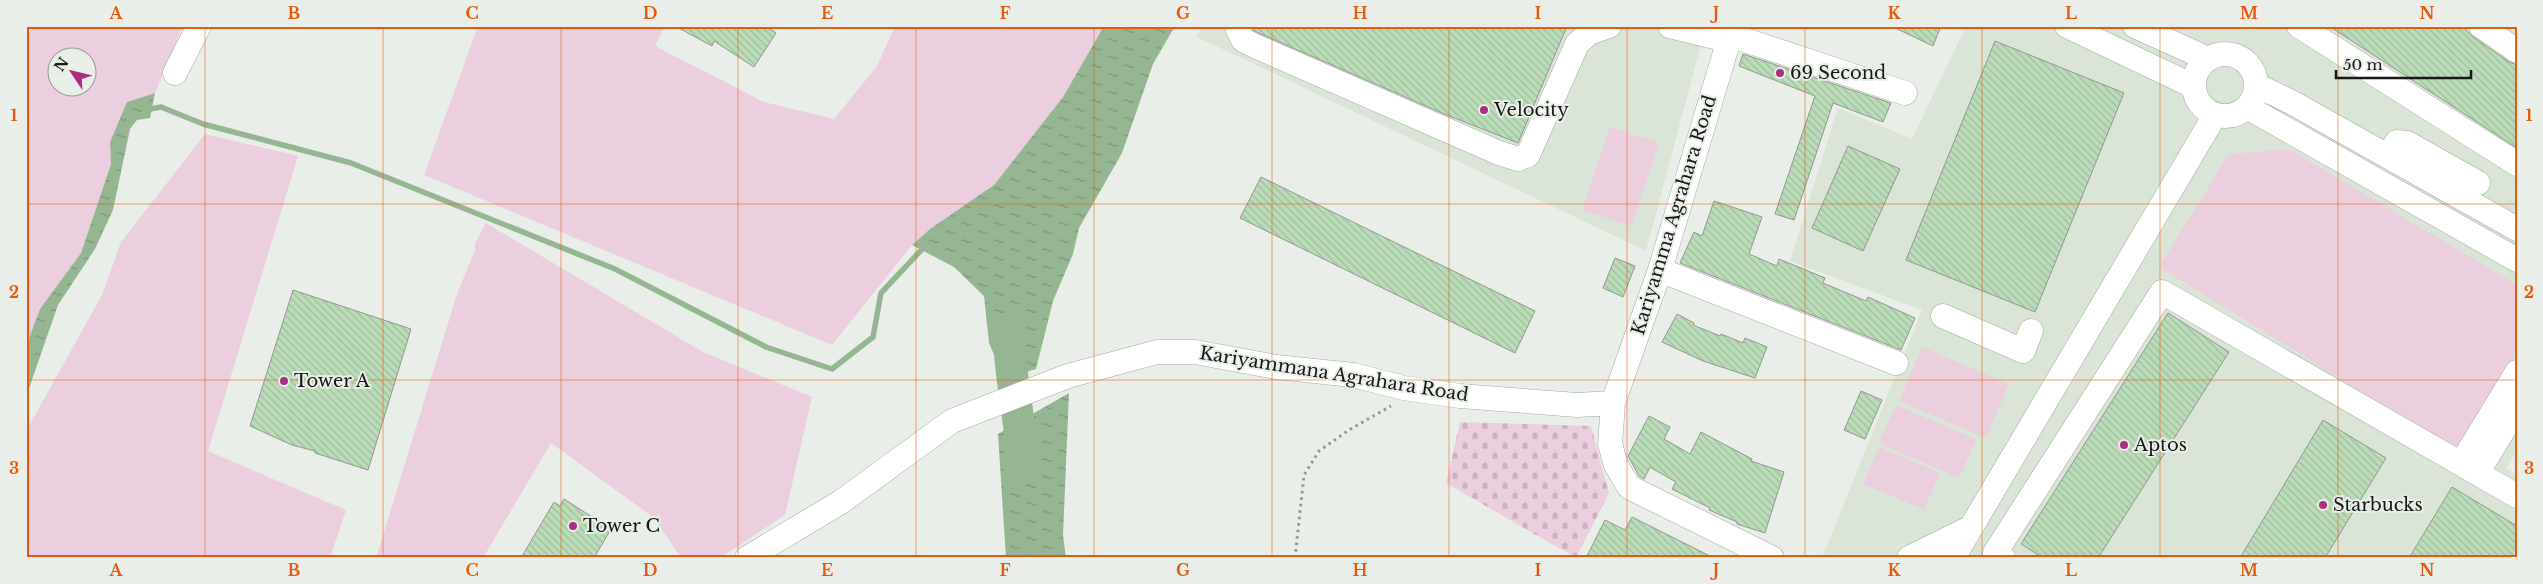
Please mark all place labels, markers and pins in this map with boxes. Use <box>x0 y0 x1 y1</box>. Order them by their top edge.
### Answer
place label: 69 Second <box>1790 62 1886 84</box>
marker: 69 Second <box>1774 67 1786 79</box>
place label: Velocity <box>1493 99 1569 121</box>
marker: Velocity <box>1478 104 1490 116</box>
place label: Tower A <box>294 370 371 392</box>
marker: Tower A <box>278 375 290 387</box>
place label: Aptos <box>2133 434 2187 456</box>
marker: Aptos <box>2118 439 2130 451</box>
place label: Starbucks <box>2333 494 2423 516</box>
marker: Starbucks <box>2317 499 2329 511</box>
place label: Tower C <box>583 515 660 537</box>
marker: Tower C <box>567 520 579 532</box>

